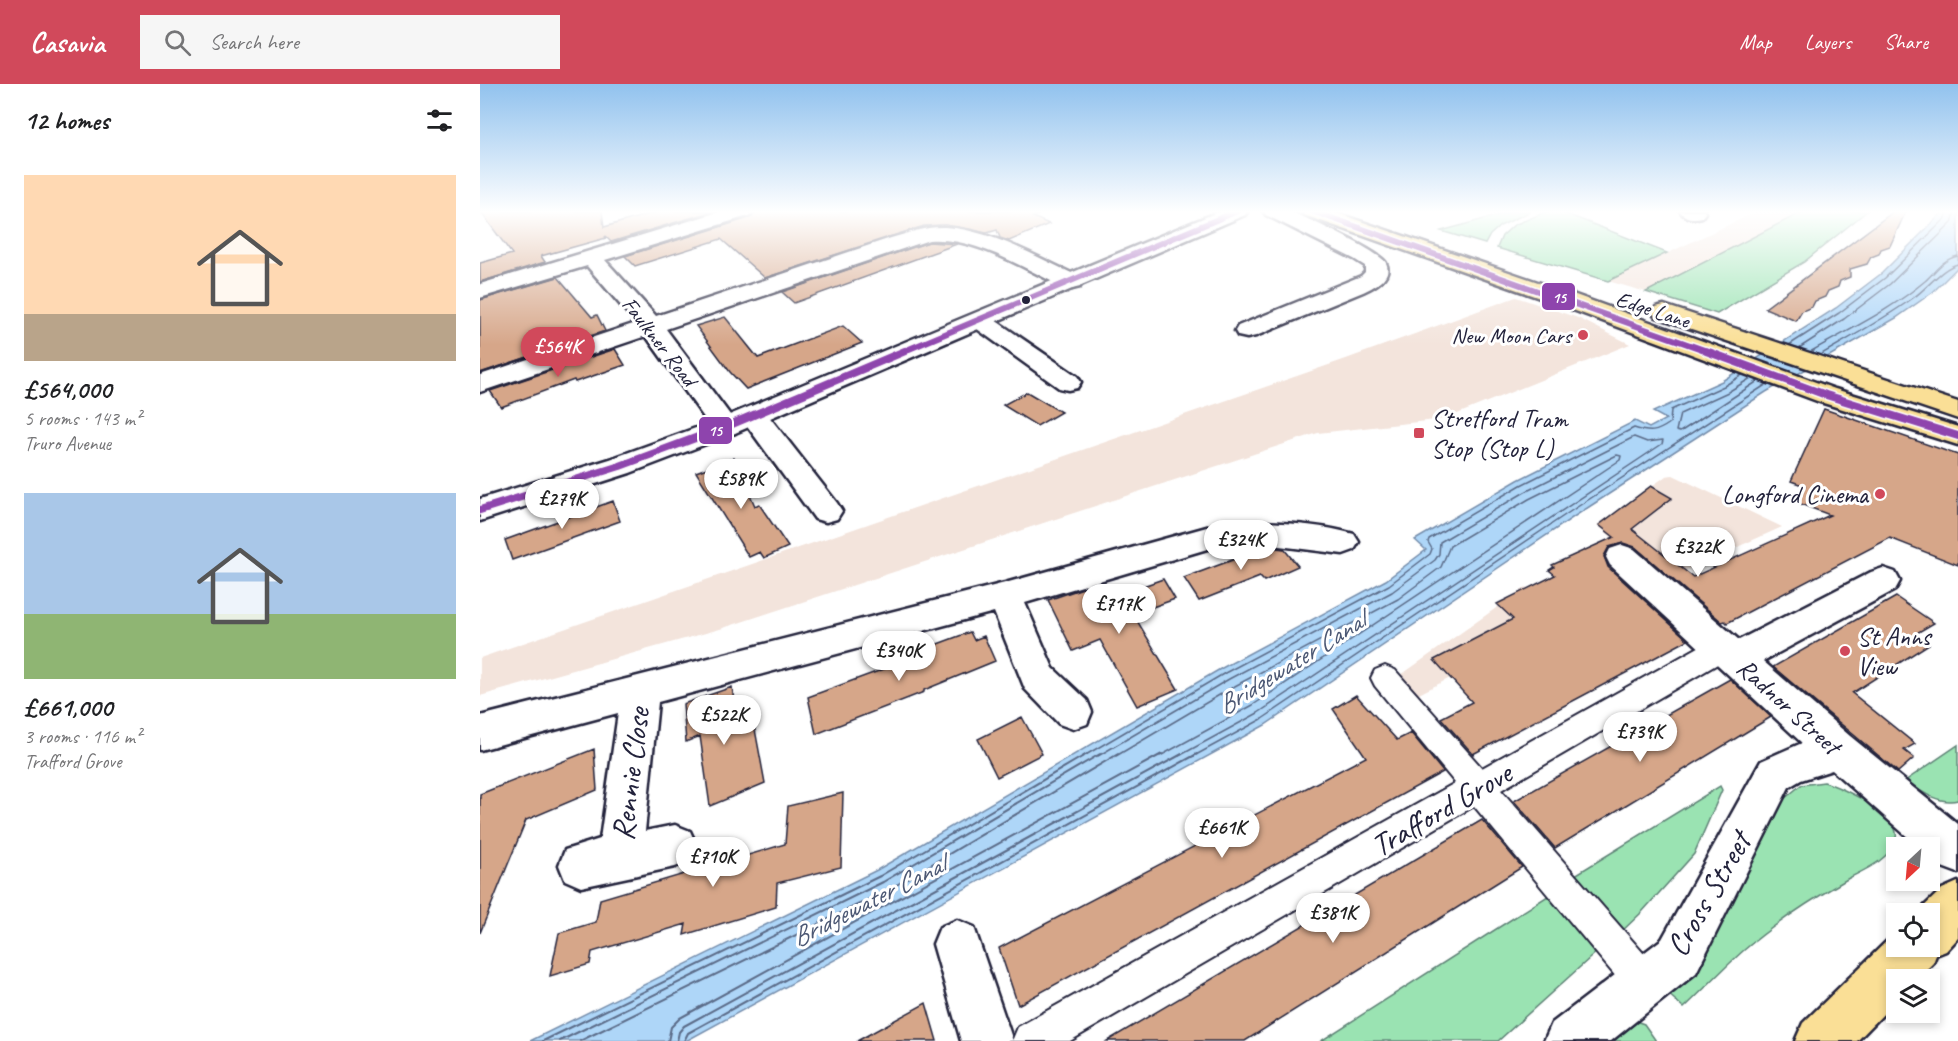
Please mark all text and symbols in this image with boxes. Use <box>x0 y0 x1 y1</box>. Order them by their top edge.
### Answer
search box <box>140 15 560 69</box>
text: Casavia <box>30 25 104 60</box>
icon: search <box>161 26 194 59</box>
text: Search here <box>209 28 299 56</box>
text: Map <box>1739 29 1772 55</box>
text: Layers <box>1805 29 1851 55</box>
text: Share <box>1884 29 1928 55</box>
text: 12 homes <box>24 104 109 137</box>
icon: filters <box>423 104 456 137</box>
icon: home <box>186 214 294 322</box>
line badge: 15 <box>1541 282 1576 311</box>
street label: Edge Lane <box>1612 285 1695 336</box>
text: 15 <box>1552 288 1568 308</box>
street label: Faulkner Road <box>616 291 705 395</box>
unlabelled marker <box>1020 294 1032 306</box>
place label: New Moon Cars <box>1452 322 1573 350</box>
pin: £564K <box>516 327 600 378</box>
marker: New Moon Cars <box>1576 328 1590 342</box>
text: £564K <box>535 334 581 359</box>
text: £564,000 <box>24 373 111 406</box>
place label: Stretford Tram Stop (Stop L) <box>1431 402 1570 465</box>
text: 5 rooms · 143 m² <box>24 406 141 431</box>
line badge: 15 <box>698 416 733 445</box>
text: 15 <box>708 421 724 441</box>
marker: Stretford Tram Stop (Stop L) <box>1412 426 1426 440</box>
text: Truro Avenue <box>24 431 111 456</box>
pin: £589K <box>699 459 783 510</box>
text: £589K <box>718 466 764 491</box>
place label: Longford Cinema <box>1722 478 1870 511</box>
pin: £279K <box>520 479 604 530</box>
text: £279K <box>539 486 585 511</box>
marker: Longford Cinema <box>1873 487 1887 501</box>
pin: £324K <box>1199 520 1283 571</box>
text: £324K <box>1218 527 1264 552</box>
pin: £322K <box>1656 527 1740 578</box>
icon: home <box>186 532 294 640</box>
text: £322K <box>1675 534 1721 559</box>
pin: £717K <box>1077 584 1161 635</box>
text: £717K <box>1096 591 1142 616</box>
water label: Bridgewater Canal <box>1211 600 1379 722</box>
place label: St Anns View <box>1857 620 1933 683</box>
pin: £340K <box>857 631 941 682</box>
text: £340K <box>876 638 922 663</box>
marker: St Anns View <box>1838 644 1852 658</box>
street label: Radnor Street <box>1730 651 1850 764</box>
text: £661,000 <box>24 691 112 724</box>
pin: £522K <box>682 695 766 746</box>
text: £522K <box>701 702 747 727</box>
street label: Rennie Close <box>602 703 659 843</box>
pin: £739K <box>1598 712 1682 763</box>
text: £739K <box>1617 719 1663 744</box>
text: 3 rooms · 116 m² <box>24 724 141 749</box>
text: Trafford Grove <box>24 749 121 774</box>
street label: Trafford Grove <box>1363 751 1521 866</box>
pin: £661K <box>1180 808 1264 859</box>
text: £661K <box>1199 815 1246 840</box>
street label: Cross Street <box>1657 821 1763 964</box>
pin: £710K <box>671 837 755 888</box>
north arrow <box>1886 837 1940 891</box>
map controls <box>1886 837 1940 1023</box>
text: £710K <box>690 844 736 869</box>
water label: Bridgewater Canal <box>785 844 958 954</box>
pin: £381K <box>1291 893 1375 944</box>
text: £381K <box>1310 900 1356 925</box>
button: locate <box>1886 903 1940 957</box>
button: layers <box>1886 969 1940 1023</box>

